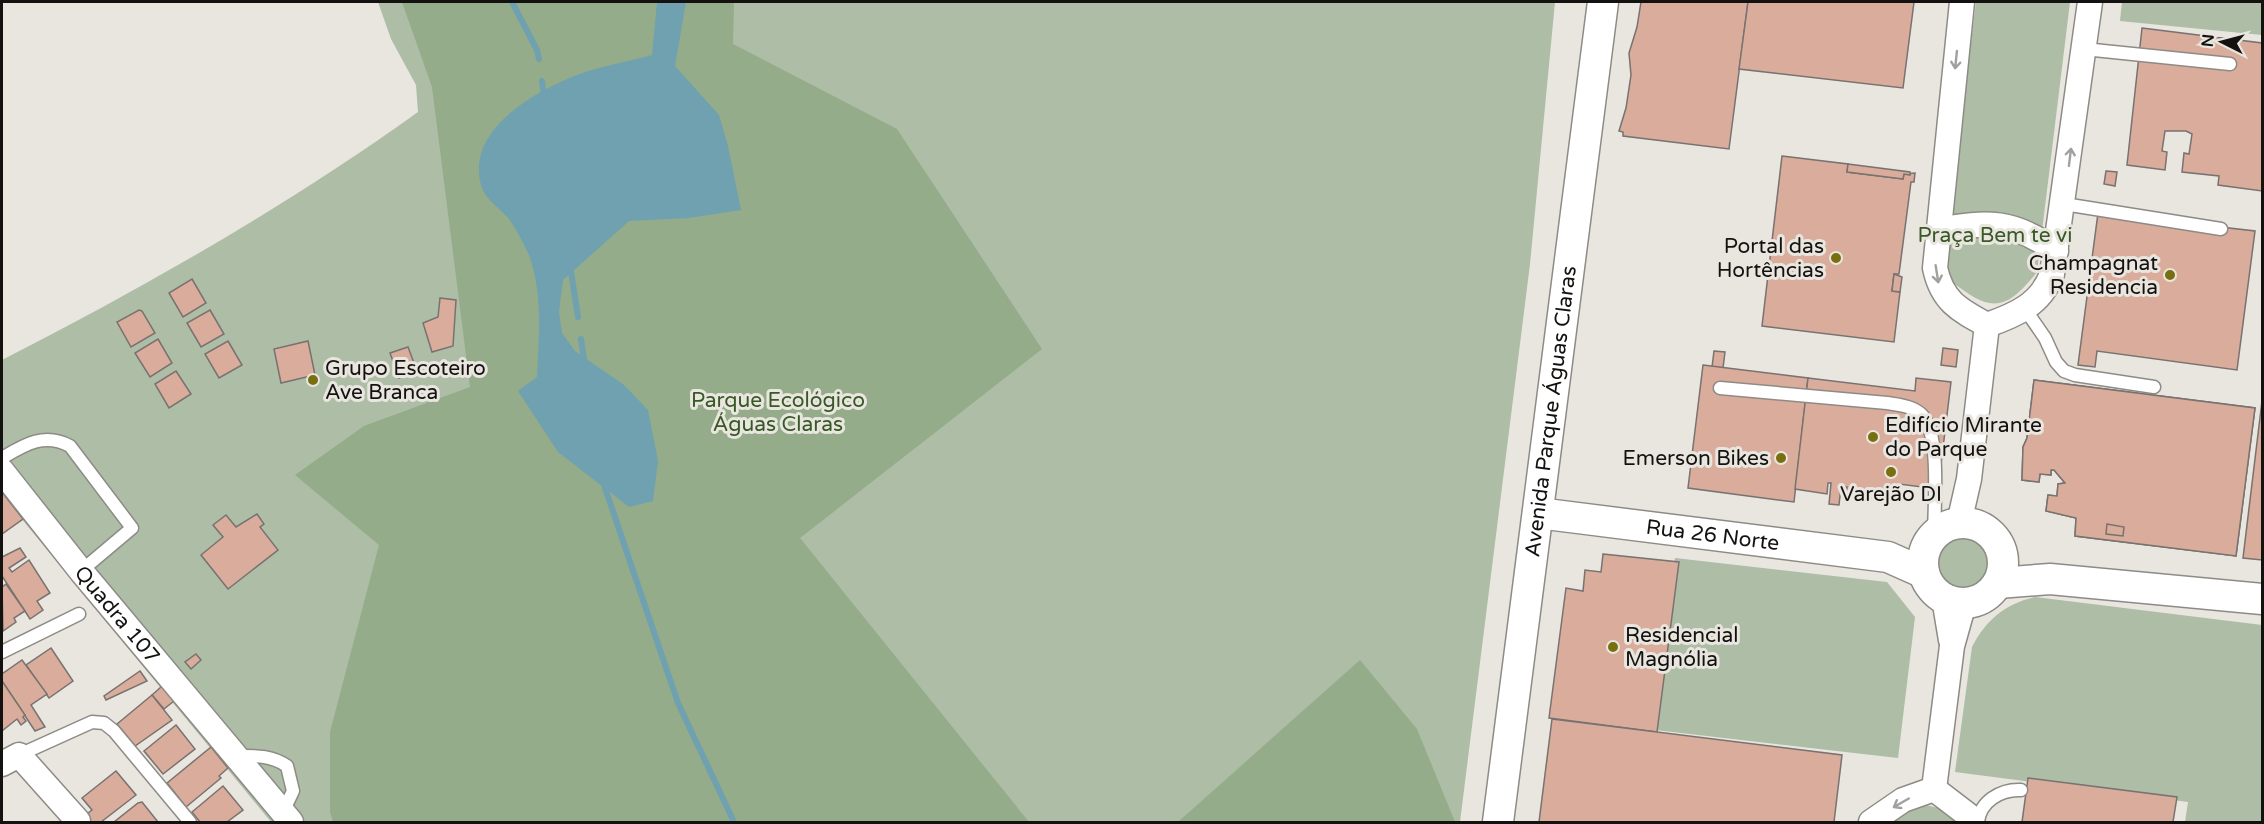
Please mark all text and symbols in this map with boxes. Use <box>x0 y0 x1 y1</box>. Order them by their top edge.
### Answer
north arrow <box>2192 12 2252 72</box>
text: N <box>2197 33 2219 48</box>
one-way arrow <box>1950 49 1961 69</box>
one-way arrow <box>2064 148 2075 168</box>
park label: Praça Bem te vi <box>1918 223 2072 248</box>
place label: Portal das Hortências <box>1717 234 1824 283</box>
marker: Portal das Hortências <box>1829 251 1843 265</box>
place label: Champagnat Residencia <box>2029 251 2158 300</box>
street label: Avenida Parque Águas Claras <box>1520 264 1582 559</box>
one-way arrow <box>1931 264 1942 284</box>
marker: Champagnat Residencia <box>2163 268 2177 282</box>
place label: Grupo Escoteiro Ave Branca <box>325 356 486 405</box>
marker: Grupo Escoteiro Ave Branca <box>306 373 320 387</box>
park label: Parque Ecológico Águas Claras <box>691 388 865 437</box>
place label: Edifício Mirante do Parque <box>1885 413 2042 462</box>
marker: Edifício Mirante do Parque <box>1866 430 1880 444</box>
place label: Emerson Bikes <box>1623 446 1769 471</box>
marker: Emerson Bikes <box>1774 451 1788 465</box>
marker: Varejão DI <box>1884 465 1898 479</box>
place label: Varejão DI <box>1840 482 1942 507</box>
street label: Rua 26 Norte <box>1644 515 1781 556</box>
street label: Quadra 107 <box>69 561 165 669</box>
place label: Residencial Magnólia <box>1625 623 1739 672</box>
marker: Residencial Magnólia <box>1606 640 1620 654</box>
one-way arrow <box>1893 797 1910 809</box>

